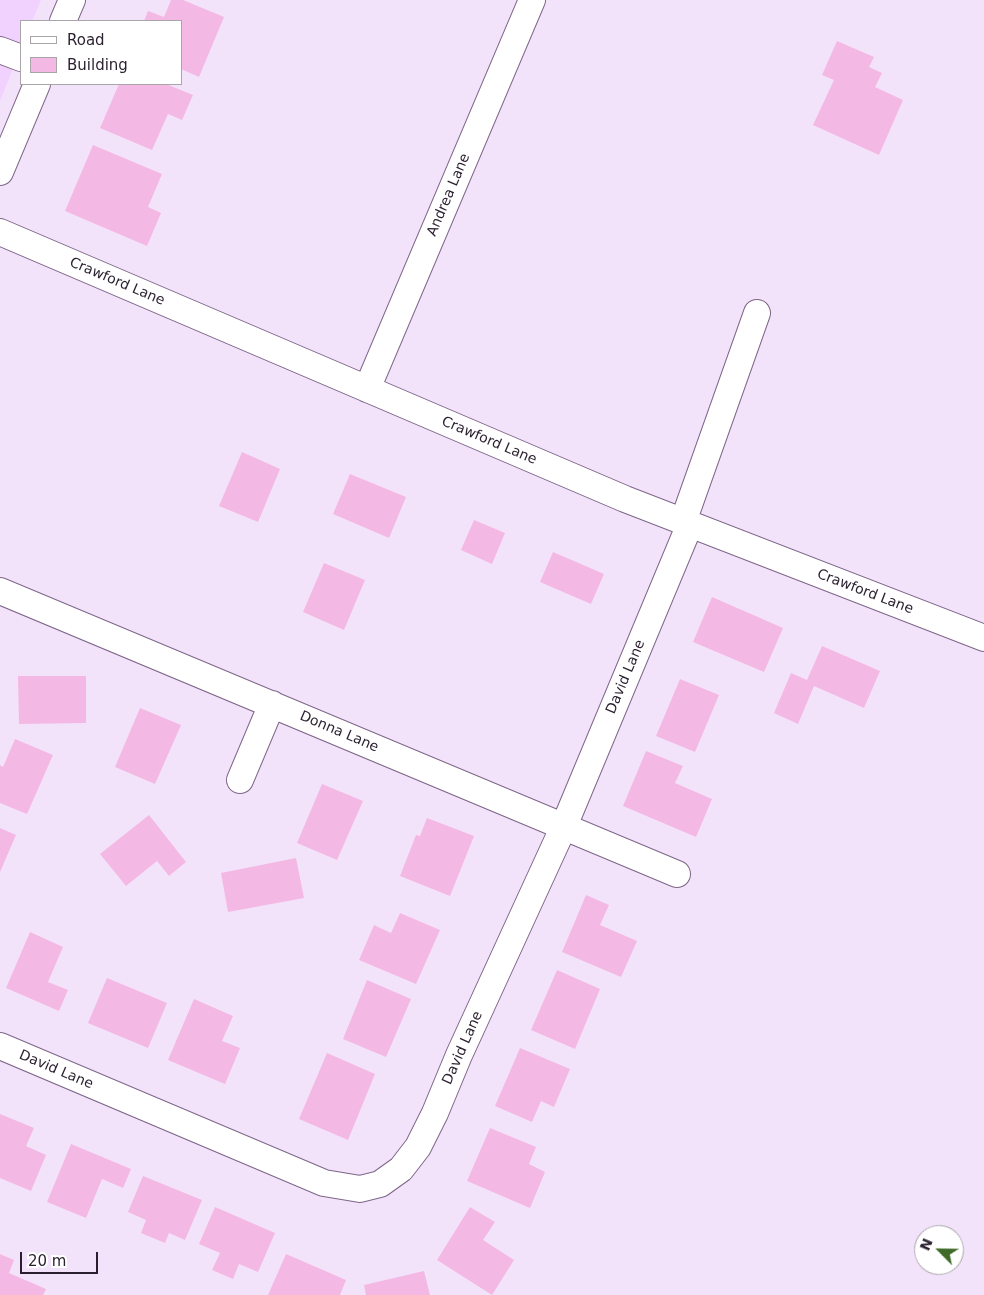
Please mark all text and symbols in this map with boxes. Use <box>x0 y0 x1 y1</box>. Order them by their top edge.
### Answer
legend <box>20 20 182 85</box>
text: Road <box>67 31 105 49</box>
text: Building <box>67 56 128 74</box>
street label: Andrea Lane <box>424 151 474 239</box>
street label: Crawford Lane <box>67 254 167 310</box>
street label: Crawford Lane <box>439 413 539 469</box>
street label: Crawford Lane <box>814 566 916 618</box>
street label: David Lane <box>603 637 649 717</box>
street label: Donna Lane <box>297 708 381 756</box>
street label: David Lane <box>439 1009 487 1087</box>
street label: David Lane <box>16 1047 96 1093</box>
north arrow <box>914 1225 964 1275</box>
text: N <box>916 1236 936 1253</box>
scale bar <box>22 1242 100 1274</box>
text: 20 m <box>28 1252 66 1270</box>

